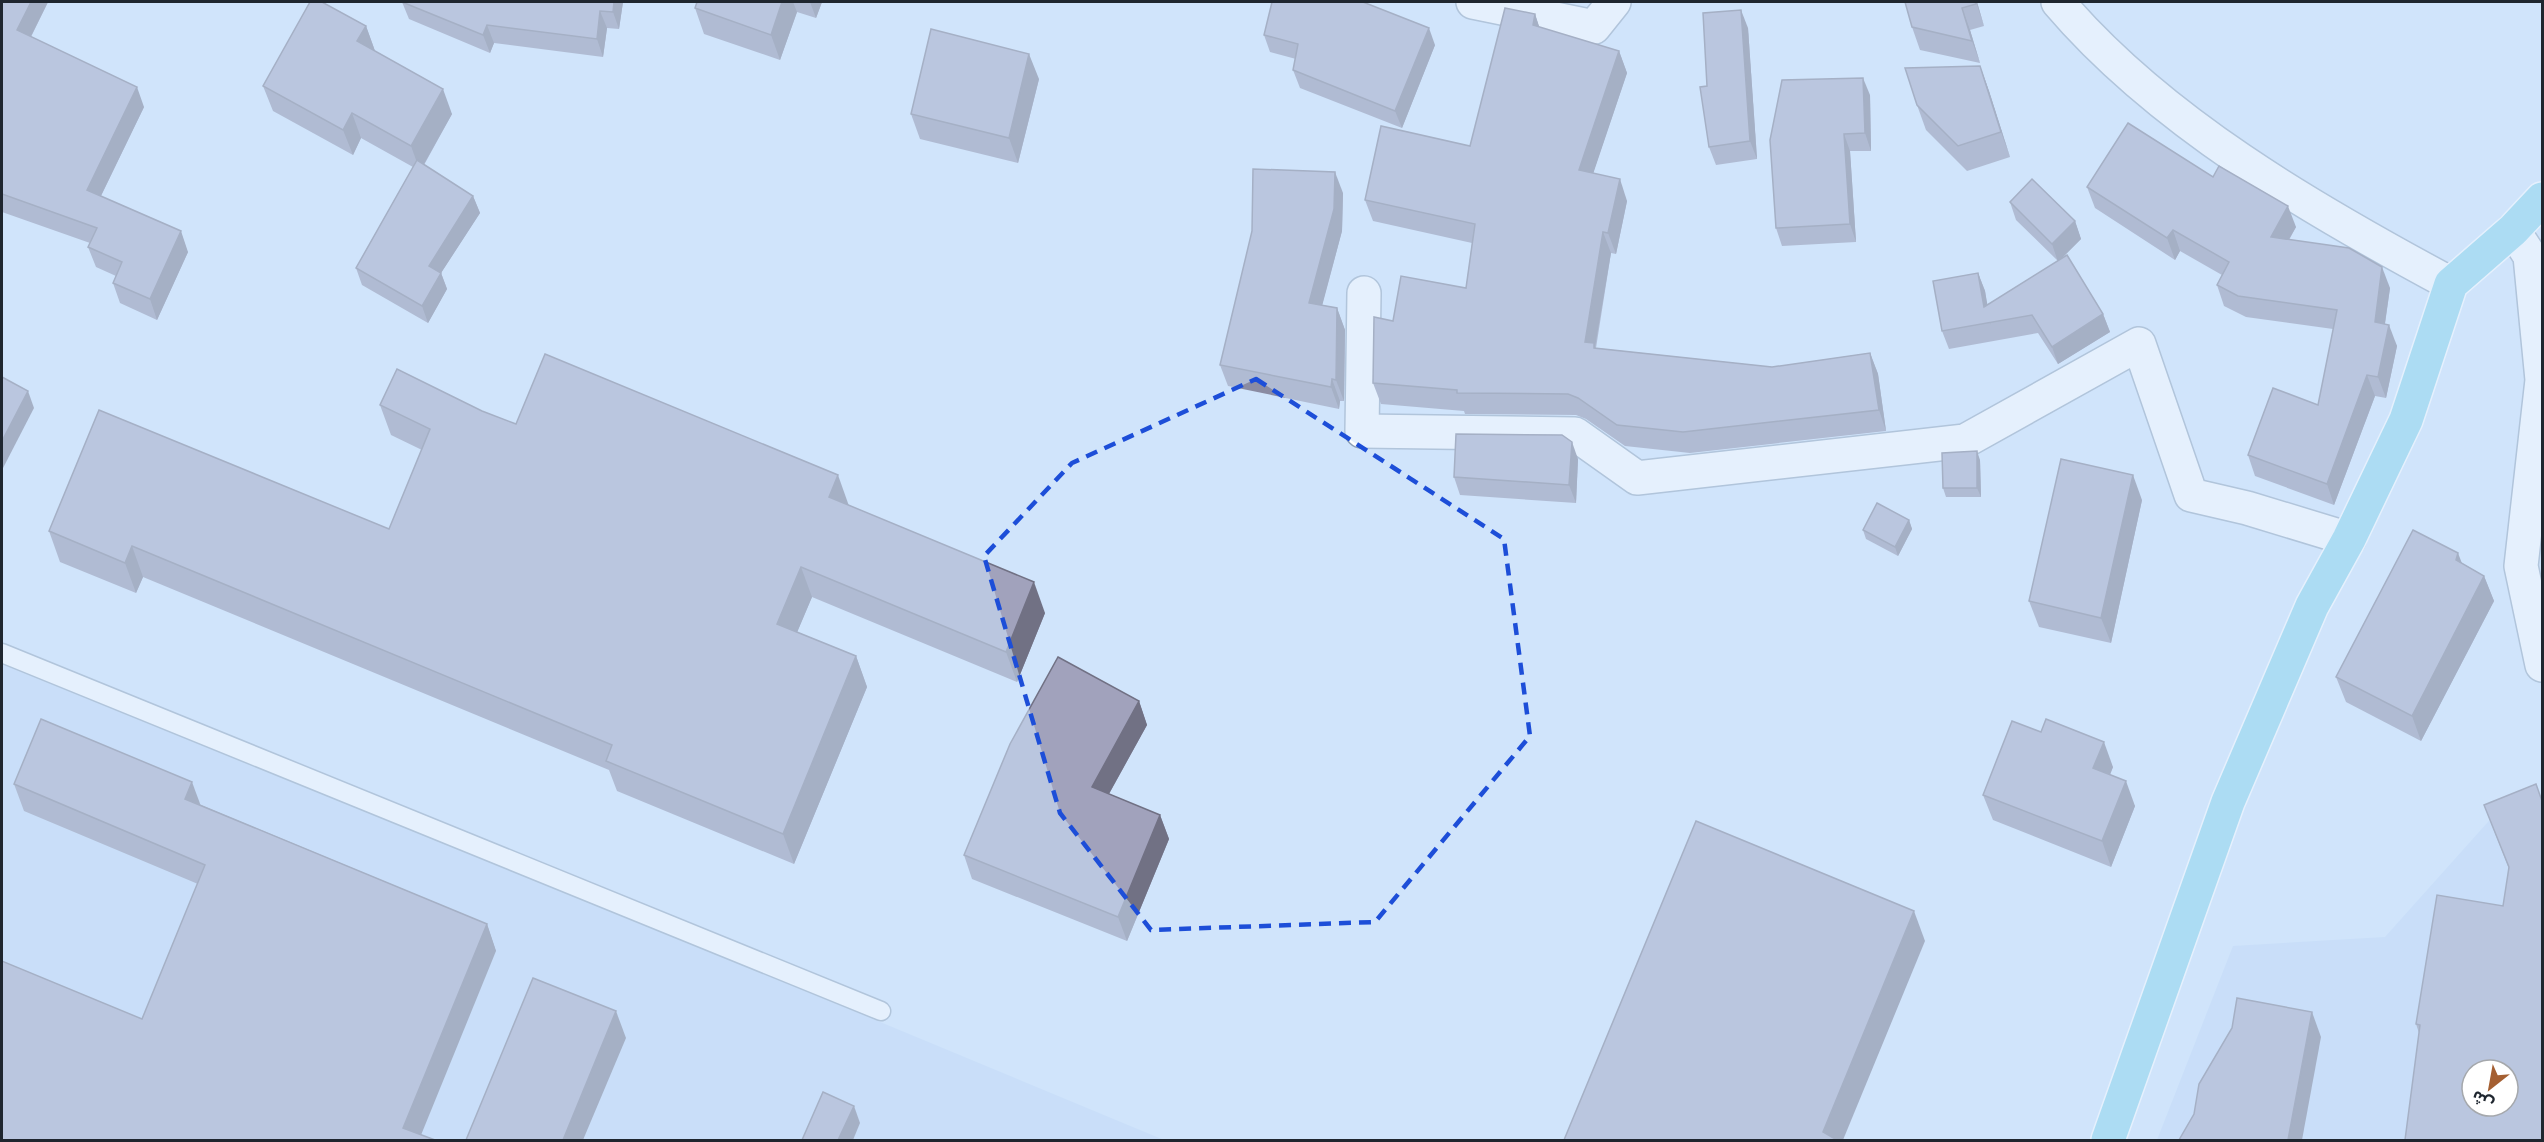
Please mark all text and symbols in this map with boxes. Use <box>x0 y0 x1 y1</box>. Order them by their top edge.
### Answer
north arrow <box>2460 1058 2520 1118</box>
text: ش <box>2468 1087 2497 1114</box>

